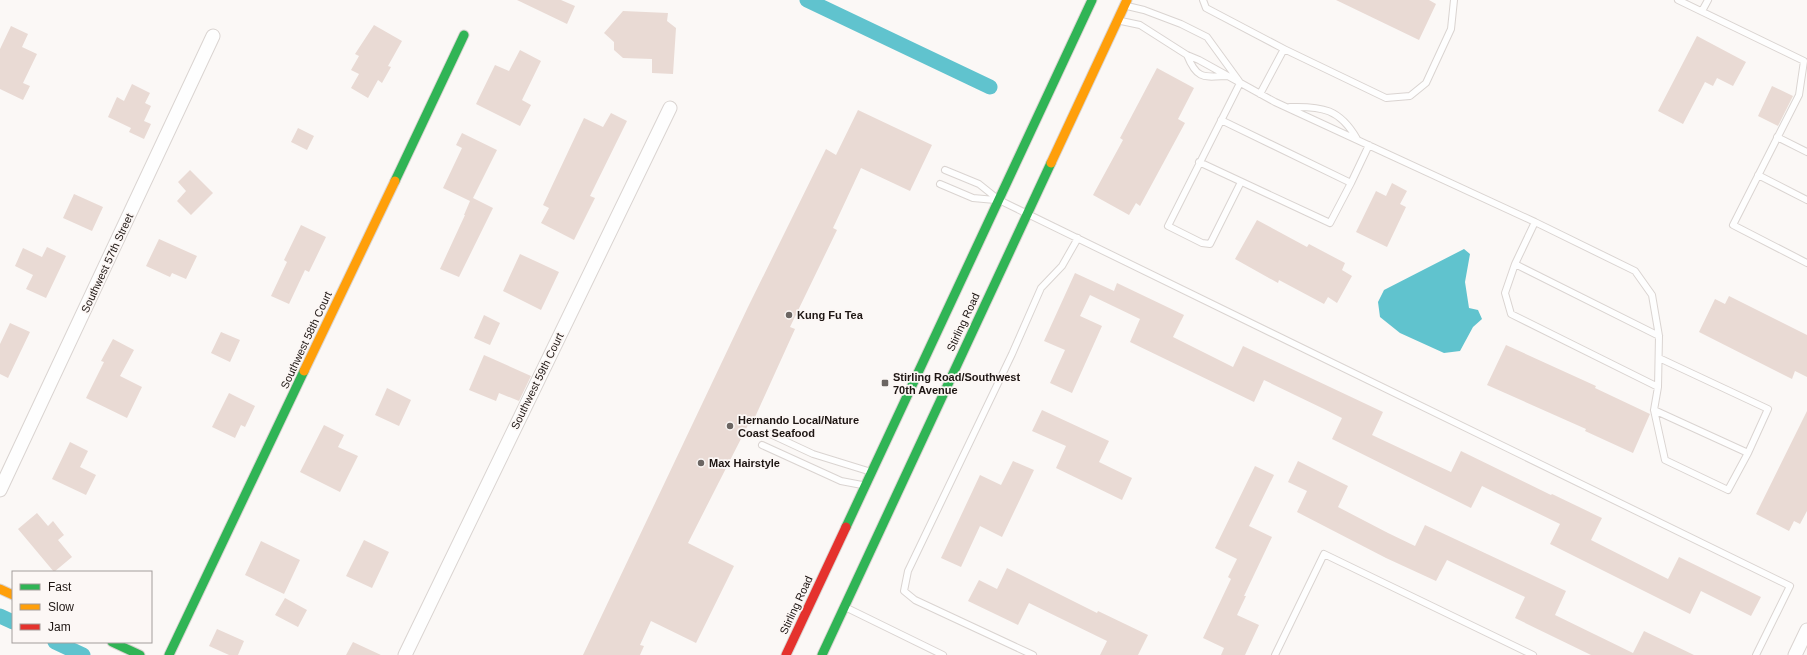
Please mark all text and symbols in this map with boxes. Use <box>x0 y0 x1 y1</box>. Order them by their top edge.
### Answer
street label: Southwest 57th Street <box>79 211 135 315</box>
street label: Southwest 58th Court <box>278 290 334 390</box>
street label: Stirling Road <box>944 291 982 353</box>
place label: Kung Fu Tea <box>797 309 864 321</box>
marker: Kung Fu Tea <box>784 310 794 320</box>
street label: Southwest 59th Court <box>508 331 566 431</box>
place label: Stirling Road/Southwest 70th Avenue <box>893 371 1020 396</box>
marker: Stirling Road/Southwest 70th Avenue <box>880 378 890 388</box>
place label: Hernando Local/Nature Coast Seafood <box>738 414 859 439</box>
marker: Hernando Local/Nature Coast Seafood <box>725 421 735 431</box>
place label: Max Hairstyle <box>709 457 780 469</box>
marker: Max Hairstyle <box>696 458 706 468</box>
legend <box>12 571 152 643</box>
street label: Stirling Road <box>777 574 815 636</box>
text: Fast <box>48 580 72 594</box>
text: Slow <box>48 600 74 614</box>
text: Jam <box>48 620 71 634</box>

